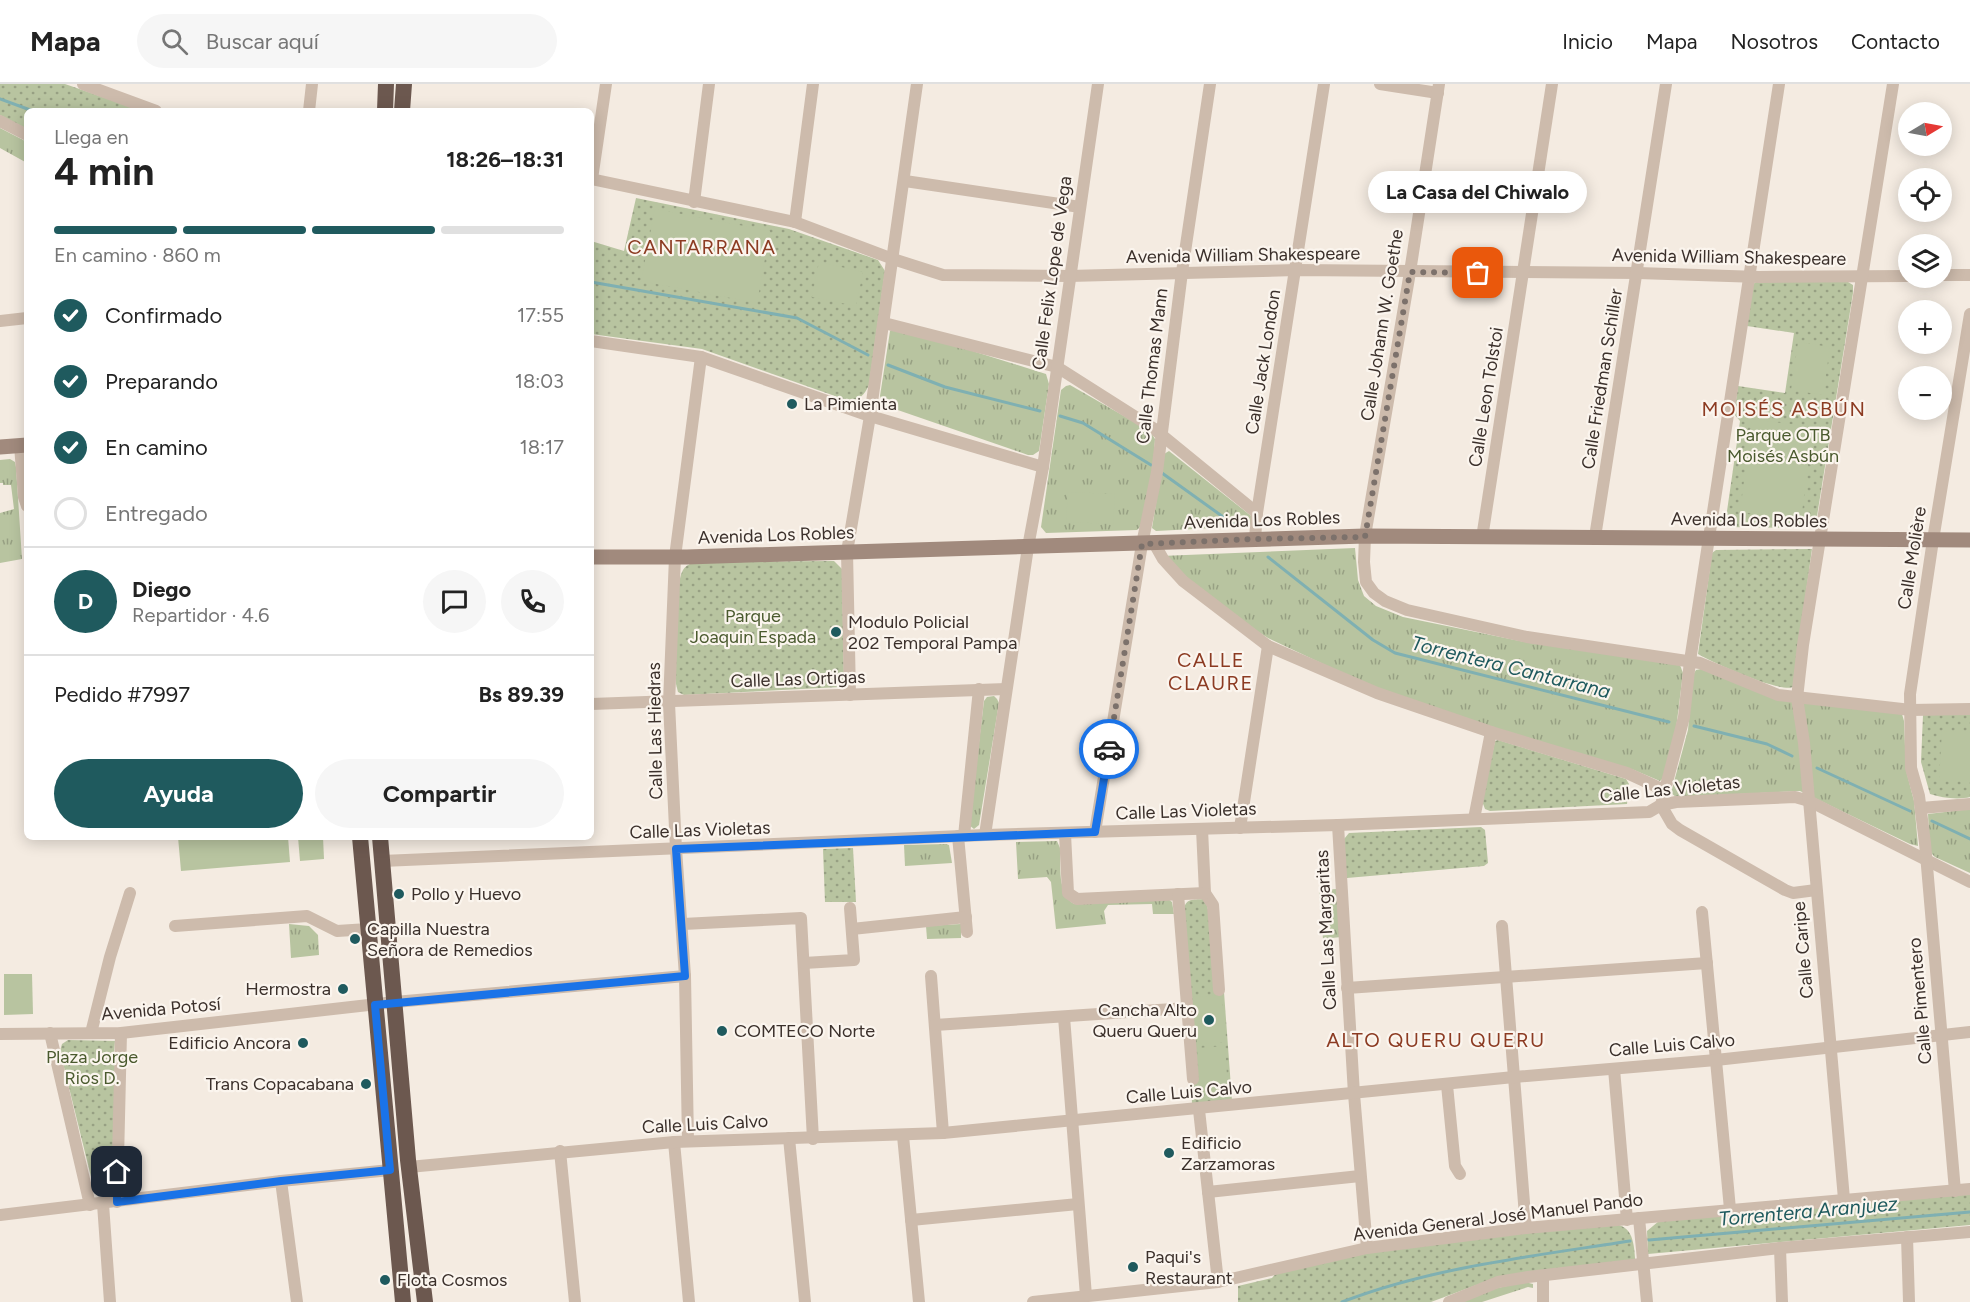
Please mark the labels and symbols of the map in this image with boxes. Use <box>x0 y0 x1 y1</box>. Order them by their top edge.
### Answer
north arrow <box>1898 102 1952 156</box>
callout: La Casa del Chiwalo <box>1368 171 1588 213</box>
street label: Calle Felix Lope de Vega <box>1027 175 1077 371</box>
street label: Calle Johann W. Goethe <box>1356 227 1408 422</box>
district label: CANTARRANA <box>627 235 777 259</box>
street label: Avenida William Shakespeare <box>1126 242 1361 268</box>
street label: Avenida William Shakespeare <box>1612 244 1847 270</box>
pin <box>1452 247 1503 298</box>
street label: Calle Thomas Mann <box>1132 287 1172 445</box>
street label: Calle Friedman Schiller <box>1577 287 1627 471</box>
street label: Calle Jack London <box>1241 288 1285 436</box>
street label: Calle Leon Tolstoi <box>1464 325 1508 469</box>
place label: La Pimienta <box>804 393 897 415</box>
marker: La Pimienta <box>785 397 799 411</box>
district label: MOISÉS ASBÚN <box>1702 397 1866 421</box>
park label: Parque OTB Moisés Asbún <box>1727 424 1839 467</box>
street label: Calle Molière <box>1893 505 1931 611</box>
street label: Avenida Los Robles <box>1183 506 1341 534</box>
street label: Avenida Los Robles <box>1671 508 1827 532</box>
street label: Avenida Los Robles <box>697 521 855 549</box>
park label: Parque Joaquin Espada <box>690 605 816 648</box>
place label: Modulo Policial 202 Temporal Pampa <box>848 611 1017 654</box>
marker: Modulo Policial 202 Temporal Pampa <box>829 625 843 639</box>
water label: Torrentera Cantarrana <box>1409 631 1613 703</box>
district label: CALLE CLAURE <box>1168 648 1254 695</box>
street label: Calle Las Hiedras <box>643 662 667 800</box>
street label: Calle Las Ortigas <box>730 666 866 692</box>
courier <box>1079 719 1139 779</box>
street label: Calle Las Violetas <box>1599 771 1741 807</box>
street label: Calle Las Violetas <box>1115 798 1257 824</box>
street label: Calle Las Violetas <box>629 817 771 843</box>
street label: Calle Las Margaritas <box>1311 849 1341 1011</box>
place label: Pollo y Huevo <box>411 883 521 905</box>
marker: Pollo y Huevo <box>392 887 406 901</box>
street label: Calle Caripe <box>1788 900 1818 999</box>
place label: Capilla Nuestra Señora de Remedios <box>367 918 533 961</box>
marker: Capilla Nuestra Señora de Remedios <box>348 932 362 946</box>
street label: Calle Pimentero <box>1903 937 1937 1065</box>
place label: Hermostra <box>245 978 331 1000</box>
marker: Hermostra <box>336 982 350 996</box>
street label: Avenida Potosí <box>100 993 222 1025</box>
place label: Cancha Alto Queru Queru <box>1092 999 1197 1042</box>
marker: Cancha Alto Queru Queru <box>1202 1013 1216 1027</box>
place label: COMTECO Norte <box>734 1020 875 1042</box>
marker: COMTECO Norte <box>715 1024 729 1038</box>
district label: ALTO QUERU QUERU <box>1326 1028 1546 1052</box>
street label: Calle Luis Calvo <box>1608 1029 1736 1061</box>
place label: Edificio Ancora <box>168 1032 291 1054</box>
marker: Edificio Ancora <box>296 1036 310 1050</box>
park label: Plaza Jorge Rios D. <box>46 1046 138 1089</box>
place label: Trans Copacabana <box>206 1073 354 1095</box>
street label: Calle Luis Calvo <box>1125 1076 1253 1108</box>
marker: Trans Copacabana <box>359 1077 373 1091</box>
street label: Calle Luis Calvo <box>641 1110 769 1138</box>
place label: Edificio Zarzamoras <box>1181 1132 1275 1175</box>
pin <box>91 1146 142 1197</box>
marker: Edificio Zarzamoras <box>1162 1146 1176 1160</box>
street label: Avenida General José Manuel Pando <box>1352 1188 1644 1246</box>
water label: Torrentera Aranjuez <box>1717 1191 1899 1231</box>
place label: Paqui's Restaurant <box>1145 1246 1233 1289</box>
marker: Paqui's Restaurant <box>1126 1260 1140 1274</box>
place label: Flota Cosmos <box>397 1269 508 1291</box>
marker: Flota Cosmos <box>378 1273 392 1287</box>

